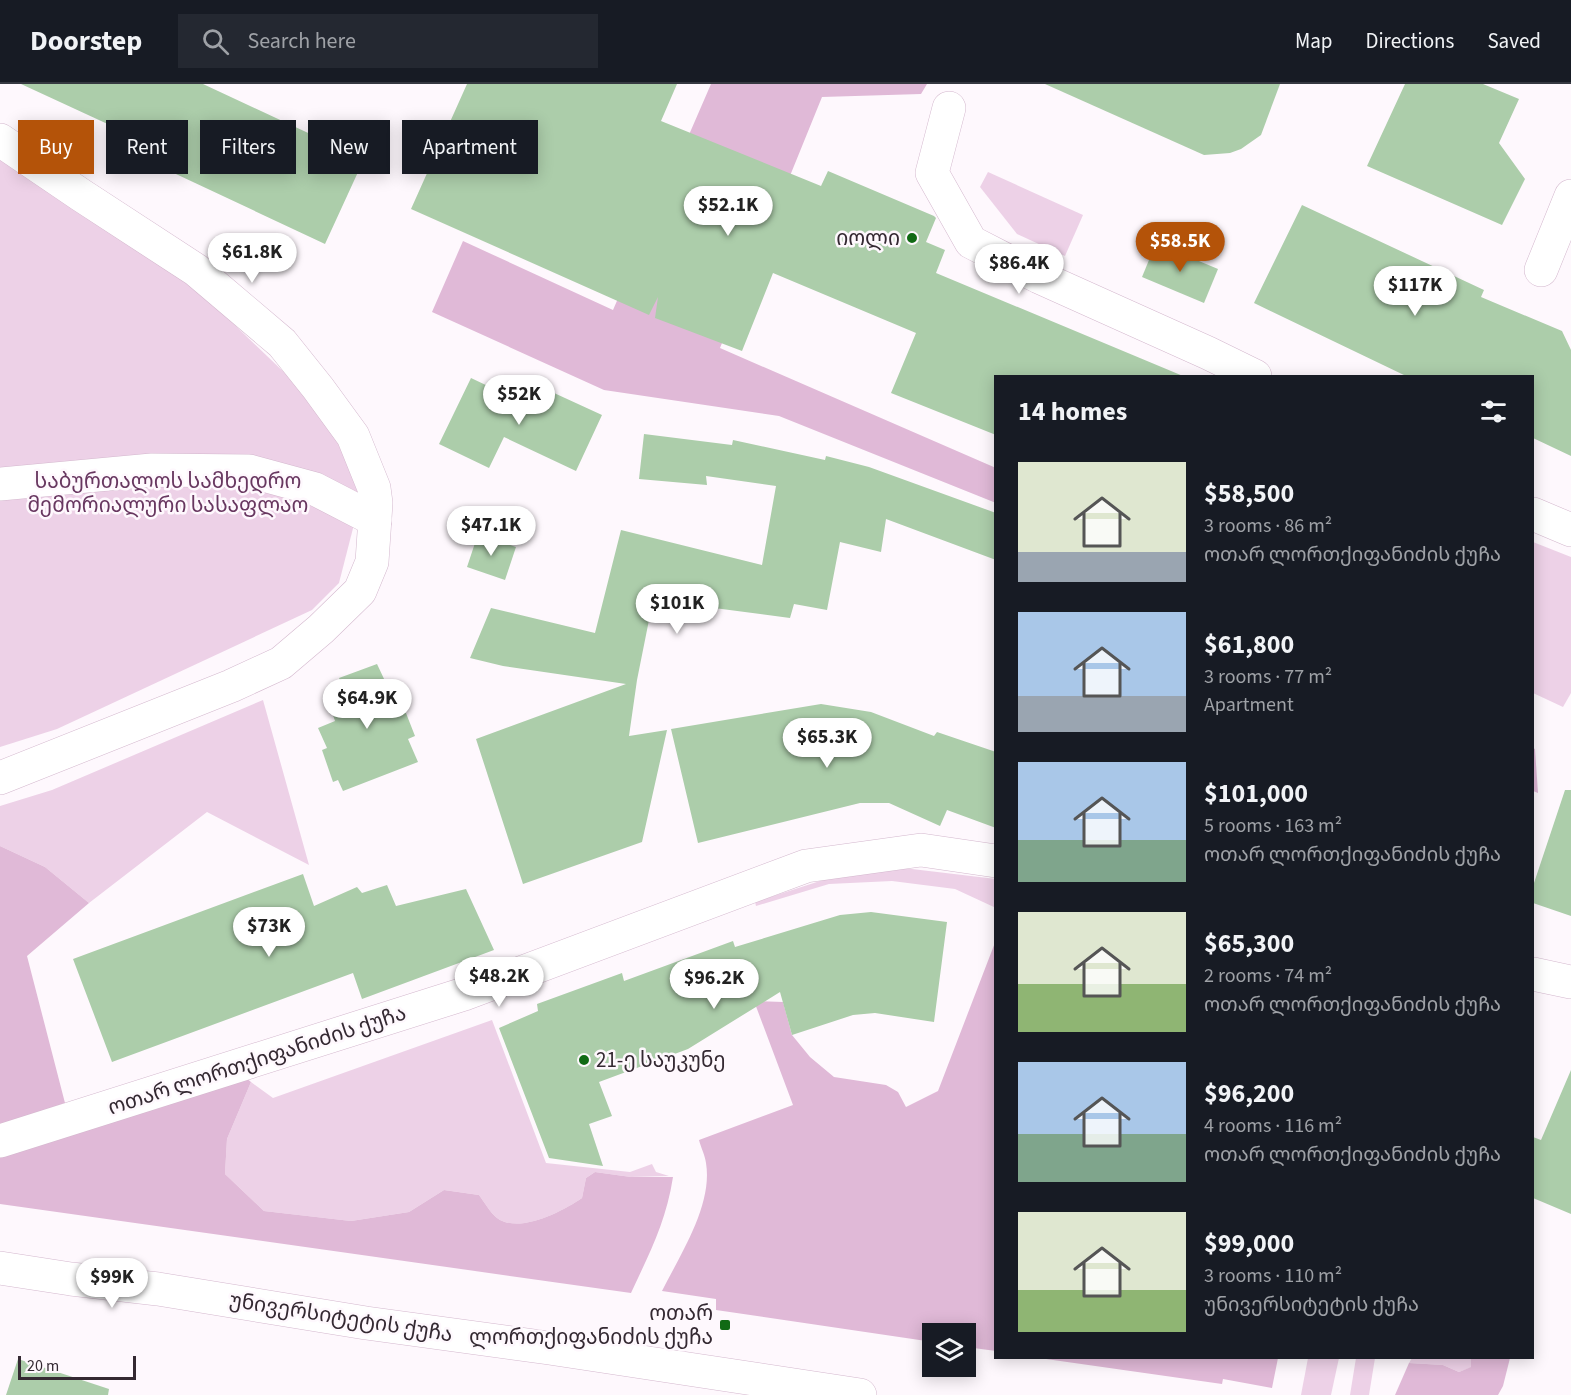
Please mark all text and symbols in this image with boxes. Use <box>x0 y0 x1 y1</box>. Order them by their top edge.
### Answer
search box <box>178 14 598 68</box>
text: Doorstep <box>30 21 142 61</box>
icon: search <box>199 25 232 58</box>
text: Search here <box>247 25 356 57</box>
text: Map <box>1295 26 1333 56</box>
text: Directions <box>1366 26 1454 56</box>
text: Saved <box>1487 26 1541 56</box>
chip: Buy <box>18 120 94 174</box>
chip: Rent <box>106 120 188 174</box>
chip: Filters <box>200 120 296 174</box>
chip: New <box>308 120 390 174</box>
chip: Apartment <box>402 120 538 174</box>
pin: $52.1K <box>679 186 777 237</box>
text: $52.1K <box>698 191 758 219</box>
pin: $58.5K <box>1131 222 1229 273</box>
place label: იოლი <box>836 223 900 253</box>
text: $58.5K <box>1150 227 1210 255</box>
marker: იოლი <box>905 231 919 245</box>
pin: $61.8K <box>203 233 301 284</box>
text: $61.8K <box>222 238 282 266</box>
pin: $86.4K <box>970 244 1068 295</box>
text: $86.4K <box>989 249 1049 277</box>
pin: $117K <box>1373 266 1457 317</box>
text: $117K <box>1388 271 1442 299</box>
pin: $52K <box>483 375 555 426</box>
text: $52K <box>497 380 541 408</box>
text: 14 homes <box>1018 393 1127 430</box>
icon: filters <box>1477 395 1510 428</box>
park label: საბურთალოს სამხედრო მემორიალური სასაფლაო <box>28 466 308 520</box>
text: $58,500 <box>1204 475 1294 512</box>
icon: home <box>1066 486 1138 558</box>
pin: $47.1K <box>442 506 540 557</box>
text: $47.1K <box>461 511 521 539</box>
text: 3 rooms · 86 m² <box>1204 512 1332 540</box>
text: ოთარ ლორთქიფანიძის ქუჩა <box>1204 541 1501 569</box>
pin: $101K <box>635 584 719 635</box>
text: $101K <box>650 589 704 617</box>
text: $61,800 <box>1204 626 1294 663</box>
icon: home <box>1066 636 1138 708</box>
text: 3 rooms · 77 m² <box>1204 663 1332 691</box>
pin: $64.9K <box>318 679 416 730</box>
text: $64.9K <box>337 684 397 712</box>
text: Apartment <box>1204 691 1294 719</box>
pin: $65.3K <box>778 718 876 769</box>
text: $65.3K <box>797 723 857 751</box>
text: $101,000 <box>1204 775 1308 812</box>
icon: home <box>1066 786 1138 858</box>
text: 5 rooms · 163 m² <box>1204 812 1342 840</box>
text: ოთარ ლორთქიფანიძის ქუჩა <box>1204 841 1501 869</box>
pin: $73K <box>233 907 305 958</box>
text: $73K <box>247 912 291 940</box>
text: $65,300 <box>1204 925 1294 962</box>
icon: home <box>1066 936 1138 1008</box>
pin: $48.2K <box>450 957 548 1008</box>
pin: $96.2K <box>665 959 763 1010</box>
text: $48.2K <box>469 962 529 990</box>
text: 2 rooms · 74 m² <box>1204 962 1332 990</box>
text: $96.2K <box>684 964 744 992</box>
text: ოთარ ლორთქიფანიძის ქუჩა <box>1204 991 1501 1019</box>
street label: ოთარ ლორთქიფანიძის ქუჩა <box>104 998 410 1122</box>
place label: 21-ე საუკუნე <box>596 1045 726 1075</box>
marker: 21-ე საუკუნე <box>577 1053 591 1067</box>
text: $96,200 <box>1204 1075 1294 1112</box>
icon: home <box>1066 1086 1138 1158</box>
text: 4 rooms · 116 m² <box>1204 1112 1342 1140</box>
text: ოთარ ლორთქიფანიძის ქუჩა <box>1204 1141 1501 1169</box>
text: $99,000 <box>1204 1225 1294 1262</box>
icon: home <box>1066 1236 1138 1308</box>
pin: $99K <box>76 1258 148 1309</box>
text: 3 rooms · 110 m² <box>1204 1262 1342 1290</box>
text: $99K <box>90 1263 134 1291</box>
street label: უნივერსიტეტის ქუჩა <box>227 1285 455 1349</box>
text: უნივერსიტეტის ქუჩა <box>1204 1291 1419 1319</box>
place label: ოთარ ლორთქიფანიძის ქუჩა <box>469 1298 713 1352</box>
marker: ოთარ ლორთქიფანიძის ქუჩა <box>718 1318 732 1332</box>
map controls <box>922 1323 976 1377</box>
button: layers <box>922 1323 976 1377</box>
scale bar <box>18 1353 136 1380</box>
text: 20 m <box>27 1355 59 1377</box>

